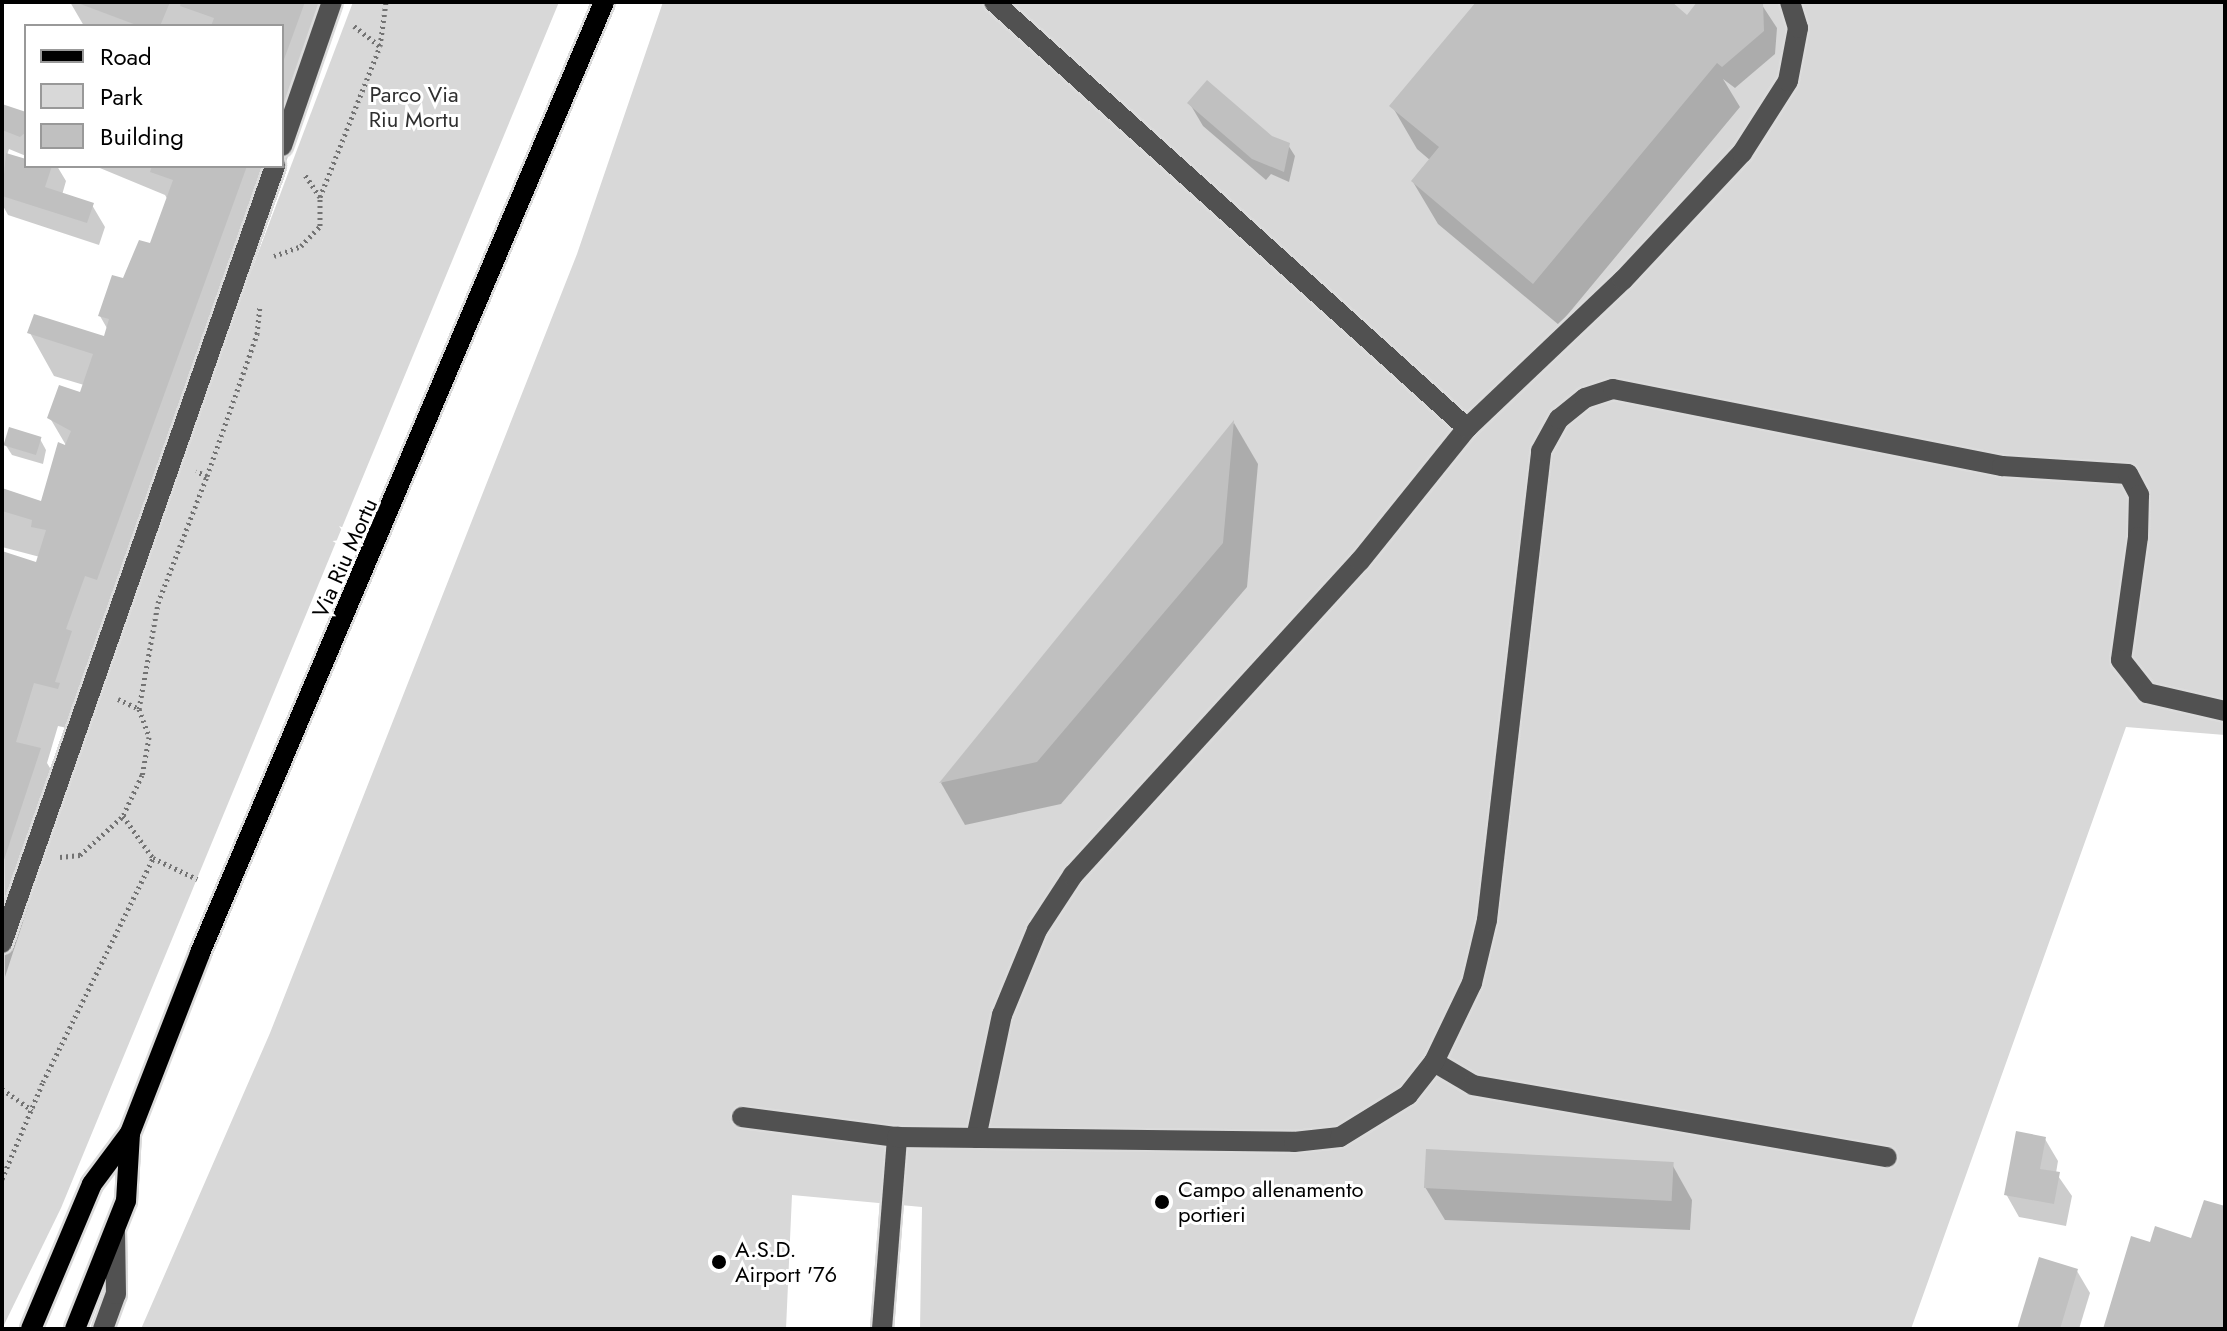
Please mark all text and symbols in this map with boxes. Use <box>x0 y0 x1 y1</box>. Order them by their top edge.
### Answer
legend <box>24 24 284 168</box>
text: Road <box>100 39 152 74</box>
text: Park <box>100 79 143 114</box>
park label: Parco Via Riu Mortu <box>369 81 459 132</box>
text: Building <box>100 119 184 154</box>
street label: Via Riu Mortu <box>307 494 383 622</box>
place label: Campo allenamento portieri <box>1178 1176 1363 1228</box>
marker: Campo allenamento portieri <box>1153 1193 1171 1211</box>
place label: A.S.D. Airport '76 <box>735 1236 837 1288</box>
marker: A.S.D. Airport '76 <box>710 1253 728 1271</box>

